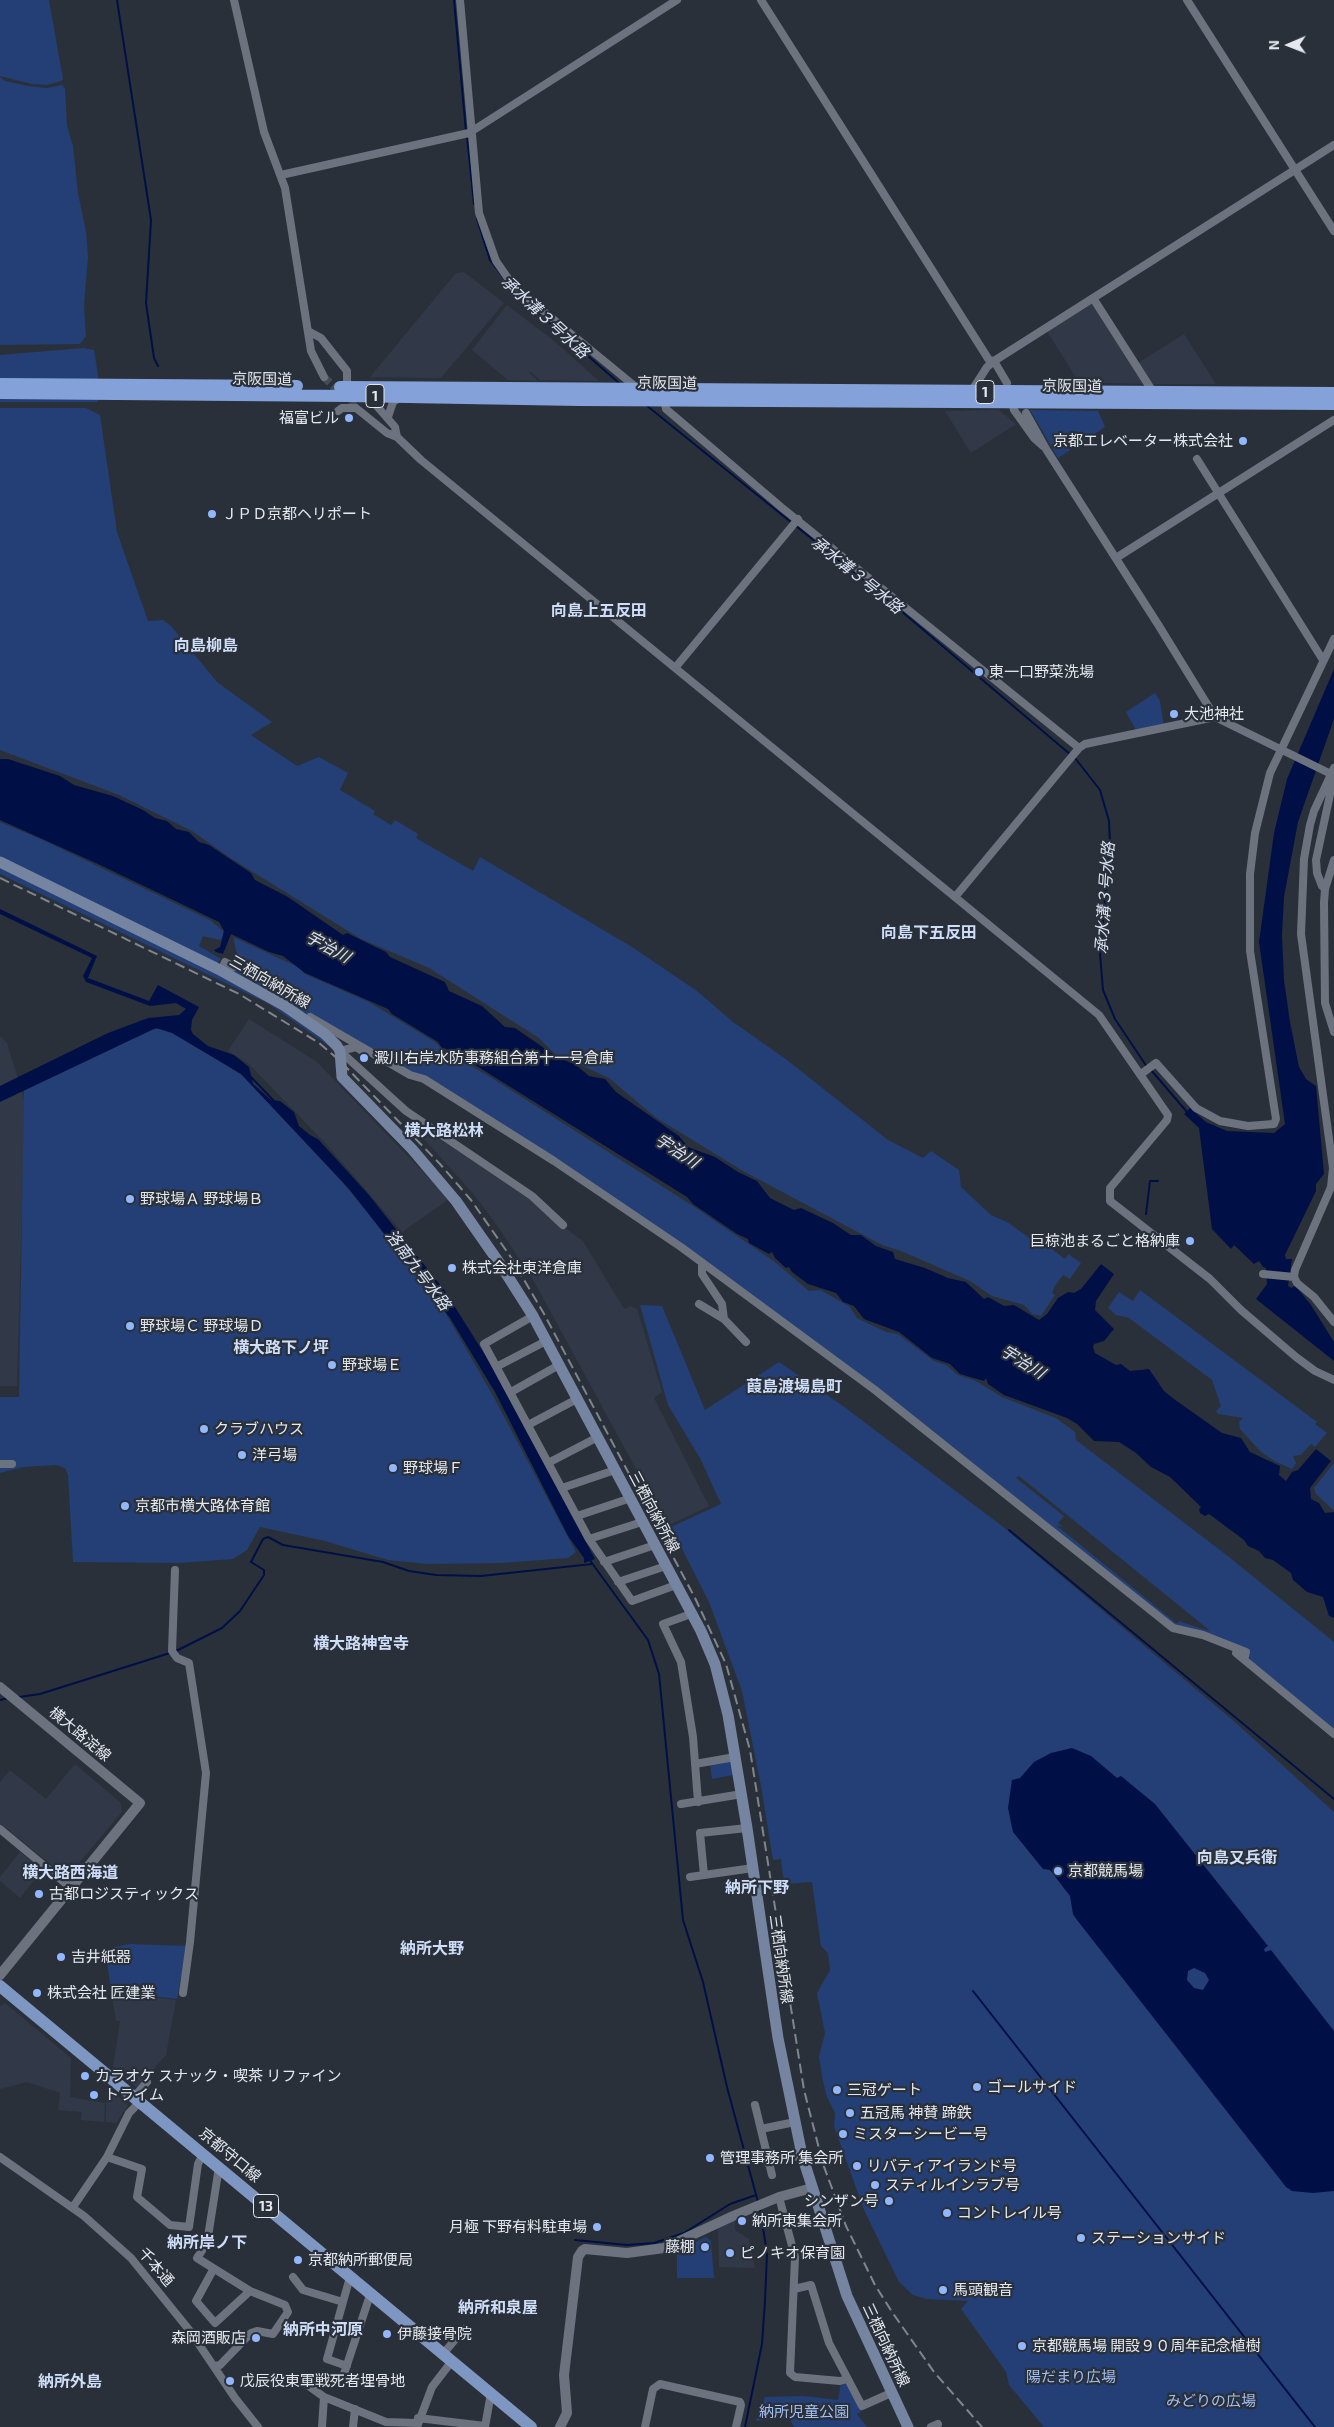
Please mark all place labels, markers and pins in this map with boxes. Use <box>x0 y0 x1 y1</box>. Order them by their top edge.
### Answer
place label: 福富ビル <box>279 409 339 427</box>
marker: 福富ビル <box>343 412 355 424</box>
place label: 京都エレベーター株式会社 <box>1053 432 1233 450</box>
marker: 京都エレベーター株式会社 <box>1237 435 1249 447</box>
place label: ＪＰＤ京都ヘリポート <box>222 505 372 523</box>
marker: ＪＰＤ京都ヘリポート <box>206 508 218 520</box>
place label: 東一口野菜洗場 <box>989 663 1094 681</box>
marker: 東一口野菜洗場 <box>973 666 985 678</box>
place label: 大池神社 <box>1184 705 1244 723</box>
marker: 大池神社 <box>1168 708 1180 720</box>
place label: 澱川右岸水防事務組合第十一号倉庫 <box>374 1049 614 1067</box>
marker: 澱川右岸水防事務組合第十一号倉庫 <box>358 1052 370 1064</box>
place label: 野球場Ａ 野球場Ｂ <box>140 1190 263 1208</box>
marker: 野球場Ａ 野球場Ｂ <box>124 1193 136 1205</box>
place label: 巨椋池まるごと格納庫 <box>1030 1232 1180 1250</box>
marker: 巨椋池まるごと格納庫 <box>1184 1235 1196 1247</box>
place label: 株式会社東洋倉庫 <box>462 1259 582 1277</box>
marker: 株式会社東洋倉庫 <box>446 1262 458 1274</box>
place label: 野球場Ｃ 野球場Ｄ <box>140 1317 263 1335</box>
marker: 野球場Ｃ 野球場Ｄ <box>124 1320 136 1332</box>
place label: 野球場Ｅ <box>342 1356 402 1374</box>
marker: 野球場Ｅ <box>326 1359 338 1371</box>
place label: クラブハウス <box>214 1420 304 1438</box>
marker: クラブハウス <box>198 1423 210 1435</box>
place label: 洋弓場 <box>252 1446 297 1464</box>
marker: 洋弓場 <box>236 1449 248 1461</box>
place label: 野球場Ｆ <box>403 1459 463 1477</box>
marker: 野球場Ｆ <box>387 1462 399 1474</box>
place label: 京都市横大路体育館 <box>135 1497 270 1515</box>
marker: 京都市横大路体育館 <box>119 1500 131 1512</box>
place label: 京都競馬場 <box>1068 1862 1143 1880</box>
marker: 京都競馬場 <box>1052 1865 1064 1877</box>
place label: 古都ロジスティックス <box>49 1885 199 1903</box>
marker: 古都ロジスティックス <box>33 1888 45 1900</box>
place label: 吉井紙器 <box>71 1948 131 1966</box>
marker: 吉井紙器 <box>55 1951 67 1963</box>
place label: 株式会社 匠建業 <box>47 1984 155 2002</box>
marker: 株式会社 匠建業 <box>31 1987 43 1999</box>
place label: カラオケ スナック・喫茶 リファイン <box>95 2067 341 2085</box>
marker: カラオケ スナック・喫茶 リファイン <box>79 2070 91 2082</box>
place label: ゴールサイド <box>987 2078 1077 2096</box>
place label: 三冠ゲート <box>847 2081 922 2099</box>
marker: ゴールサイド <box>971 2081 983 2093</box>
marker: 三冠ゲート <box>831 2084 843 2096</box>
place label: トライム <box>104 2086 164 2104</box>
marker: トライム <box>88 2089 100 2101</box>
place label: 五冠馬 神賛 蹄鉄 <box>860 2104 972 2122</box>
marker: 五冠馬 神賛 蹄鉄 <box>844 2107 856 2119</box>
place label: ミスターシービー号 <box>853 2125 988 2143</box>
marker: ミスターシービー号 <box>837 2128 849 2140</box>
place label: 管理事務所 集会所 <box>720 2149 843 2167</box>
marker: 管理事務所 集会所 <box>704 2152 716 2164</box>
place label: リバティアイランド号 <box>867 2157 1017 2175</box>
marker: リバティアイランド号 <box>851 2160 863 2172</box>
place label: スティルインラブ号 <box>885 2176 1020 2194</box>
marker: スティルインラブ号 <box>869 2179 881 2191</box>
place label: シンザン号 <box>804 2192 879 2210</box>
marker: シンザン号 <box>883 2195 895 2207</box>
place label: コントレイル号 <box>957 2204 1062 2222</box>
marker: コントレイル号 <box>941 2207 953 2219</box>
place label: 納所東集会所 <box>752 2212 842 2230</box>
marker: 納所東集会所 <box>736 2215 748 2227</box>
place label: 月極 下野有料駐車場 <box>449 2218 587 2236</box>
marker: 月極 下野有料駐車場 <box>591 2221 603 2233</box>
place label: ステーションサイド <box>1091 2229 1226 2247</box>
marker: ステーションサイド <box>1075 2232 1087 2244</box>
place label: 藤棚 <box>665 2238 695 2256</box>
marker: 藤棚 <box>699 2241 711 2253</box>
place label: ピノキオ保育園 <box>740 2244 845 2262</box>
marker: ピノキオ保育園 <box>724 2247 736 2259</box>
place label: 京都納所郵便局 <box>308 2251 413 2269</box>
marker: 京都納所郵便局 <box>292 2254 304 2266</box>
place label: 馬頭観音 <box>953 2281 1013 2299</box>
marker: 馬頭観音 <box>937 2284 949 2296</box>
place label: 伊藤接骨院 <box>397 2325 472 2343</box>
marker: 伊藤接骨院 <box>381 2328 393 2340</box>
place label: 森岡酒販店 <box>171 2329 246 2347</box>
marker: 森岡酒販店 <box>250 2332 262 2344</box>
place label: 京都競馬場 開設９０周年記念植樹 <box>1032 2337 1260 2355</box>
marker: 京都競馬場 開設９０周年記念植樹 <box>1016 2340 1028 2352</box>
place label: 戊辰役東軍戦死者埋骨地 <box>240 2372 405 2390</box>
marker: 戊辰役東軍戦死者埋骨地 <box>224 2375 236 2387</box>

